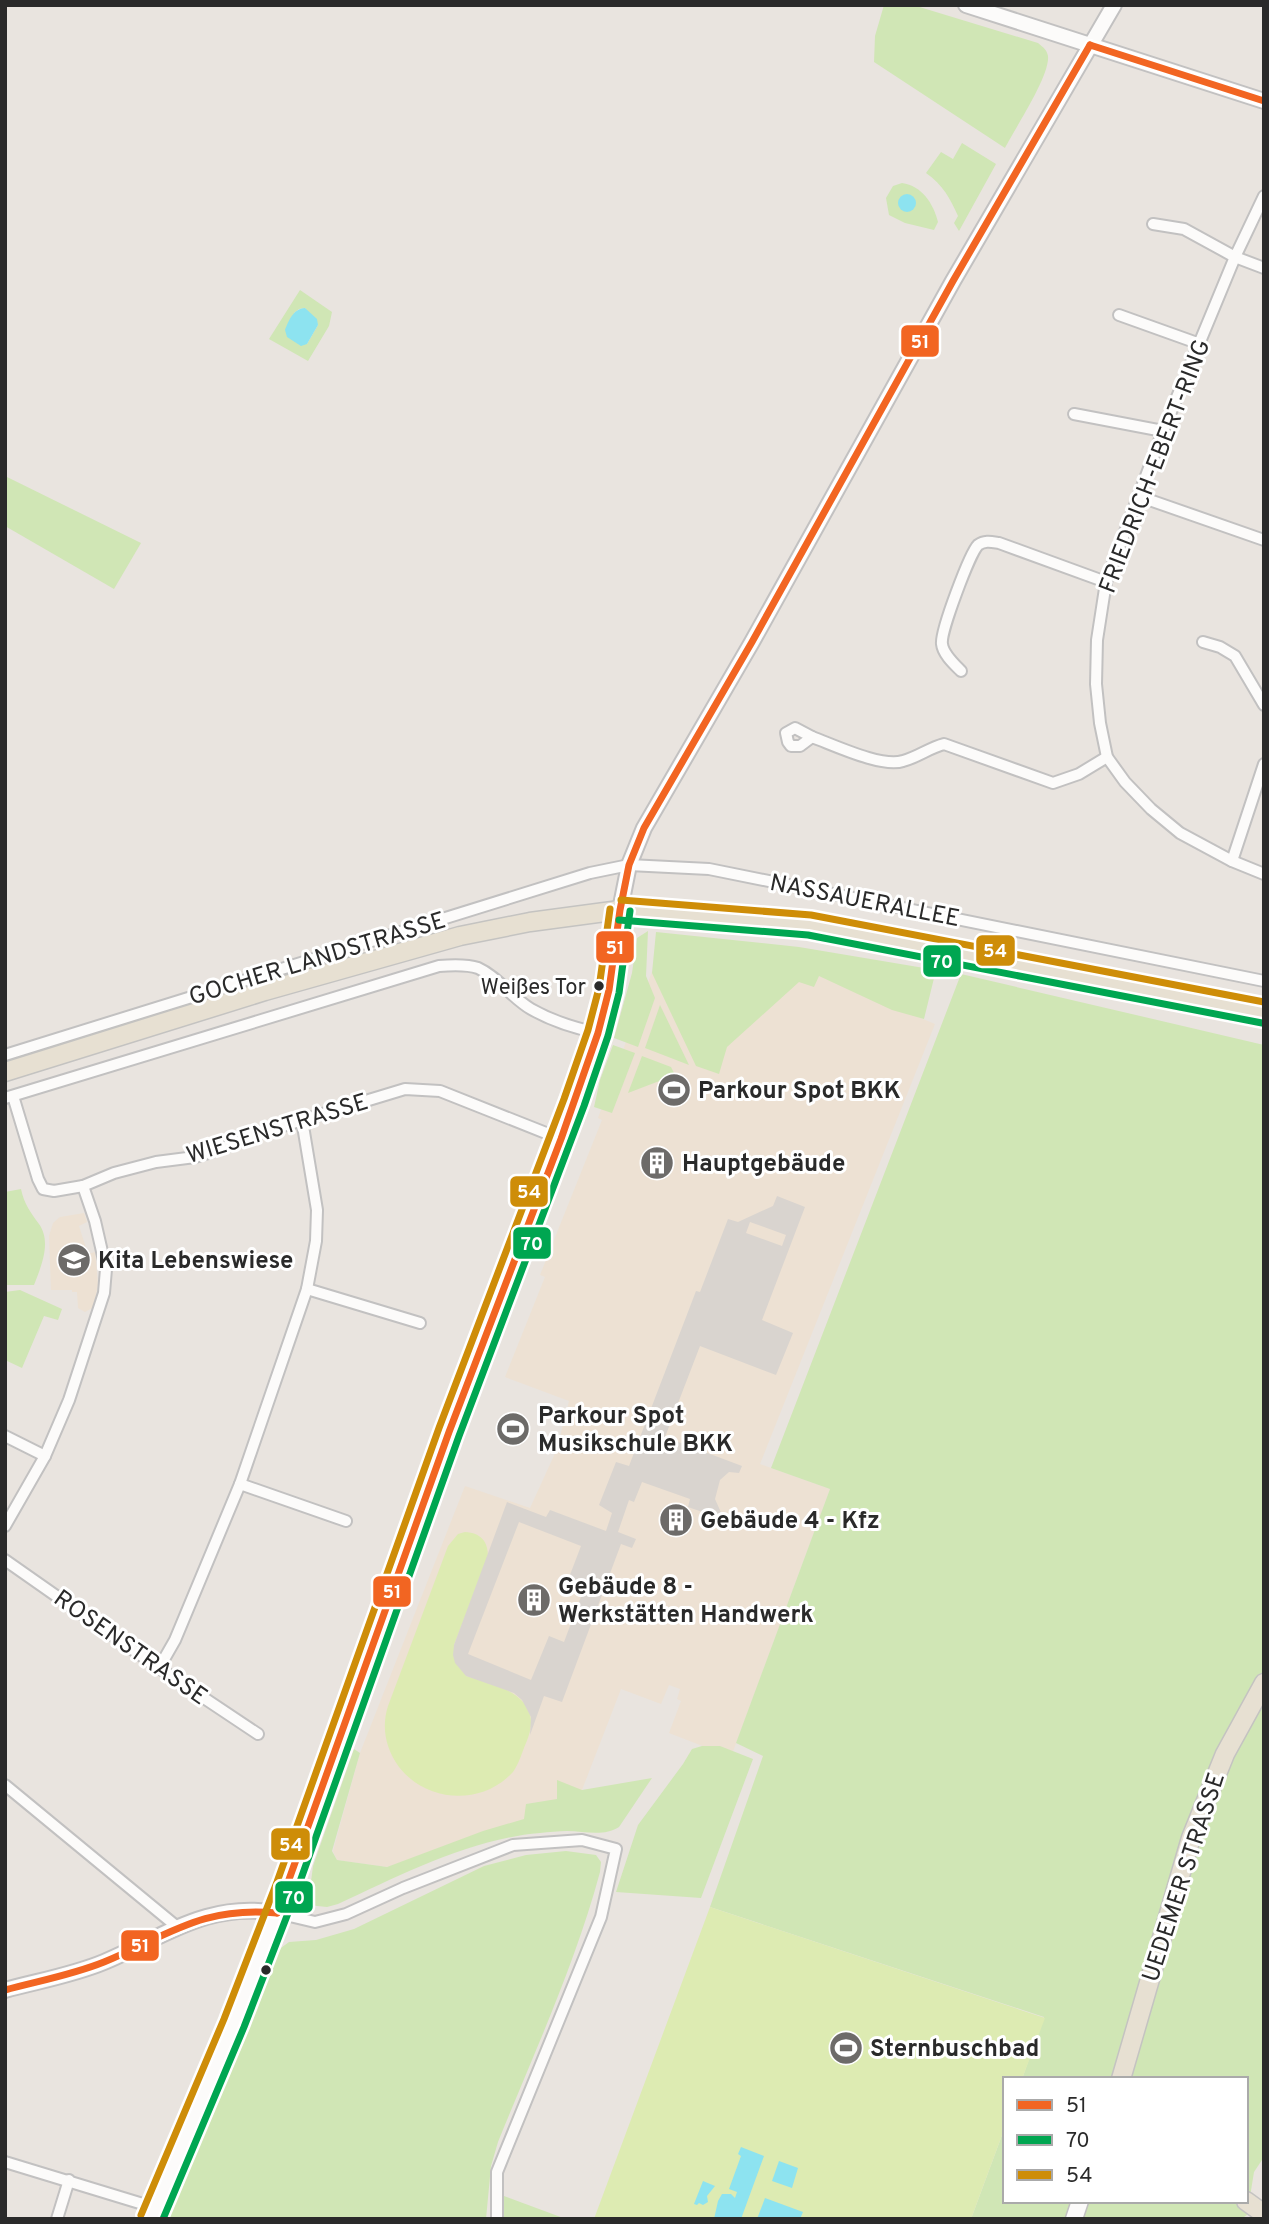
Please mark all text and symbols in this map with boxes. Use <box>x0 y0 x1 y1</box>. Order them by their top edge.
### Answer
line badge: 51 <box>900 324 940 358</box>
text: 51 <box>910 331 930 355</box>
street label: FRIEDRICH-EBERT-RING <box>1094 335 1218 598</box>
street label: NASSAUERALLEE <box>767 869 962 935</box>
street label: GOCHER LANDSTRASSE <box>186 907 450 1013</box>
line badge: 51 <box>595 930 635 964</box>
line badge: 54 <box>975 934 1016 967</box>
text: 51 <box>605 937 625 961</box>
text: 54 <box>983 940 1007 964</box>
line badge: 70 <box>922 944 962 978</box>
text: 70 <box>931 951 953 975</box>
place label: Weißes Tor <box>481 975 586 1002</box>
marker: Weißes Tor <box>592 979 606 993</box>
sports icon: Parkour Spot BKK <box>655 1071 693 1109</box>
place label: Parkour Spot BKK <box>698 1077 901 1107</box>
street label: WIESENSTRASSE <box>183 1088 372 1172</box>
building icon: Hauptgebäude <box>638 1144 676 1182</box>
place label: Hauptgebäude <box>682 1150 845 1180</box>
line badge: 54 <box>509 1175 549 1208</box>
text: 54 <box>517 1181 541 1205</box>
line badge: 70 <box>512 1226 552 1260</box>
text: 70 <box>521 1233 543 1257</box>
school or university icon: Kita Lebenswiese <box>55 1241 93 1279</box>
place label: Kita Lebenswiese <box>98 1247 293 1277</box>
place label: Parkour Spot Musikschule BKK <box>538 1402 733 1460</box>
sports icon: Parkour Spot Musikschule BKK <box>494 1410 532 1448</box>
building icon: Gebäude 4 - Kfz <box>657 1501 695 1539</box>
place label: Gebäude 4 - Kfz <box>700 1507 880 1537</box>
place label: Gebäude 8 - Werkstätten Handwerk <box>558 1573 814 1631</box>
line badge: 51 <box>372 1575 412 1608</box>
text: 51 <box>382 1581 402 1605</box>
building icon: Gebäude 8 - Werkstätten Handwerk <box>515 1581 553 1619</box>
street label: ROSENSTRASSE <box>47 1584 213 1713</box>
street label: UEDEMER STRASSE <box>1137 1769 1233 1986</box>
line badge: 54 <box>270 1827 311 1861</box>
text: 54 <box>279 1834 303 1858</box>
line badge: 70 <box>274 1880 314 1914</box>
text: 70 <box>283 1887 305 1911</box>
line badge: 51 <box>120 1929 160 1962</box>
text: 51 <box>130 1935 150 1959</box>
unlabelled marker <box>259 1963 273 1977</box>
sports icon: Sternbuschbad <box>827 2029 865 2067</box>
place label: Sternbuschbad <box>870 2035 1039 2065</box>
legend <box>1003 2077 1248 2203</box>
text: 51 <box>1066 2093 1087 2120</box>
text: 70 <box>1066 2128 1090 2155</box>
text: 54 <box>1066 2163 1093 2190</box>

